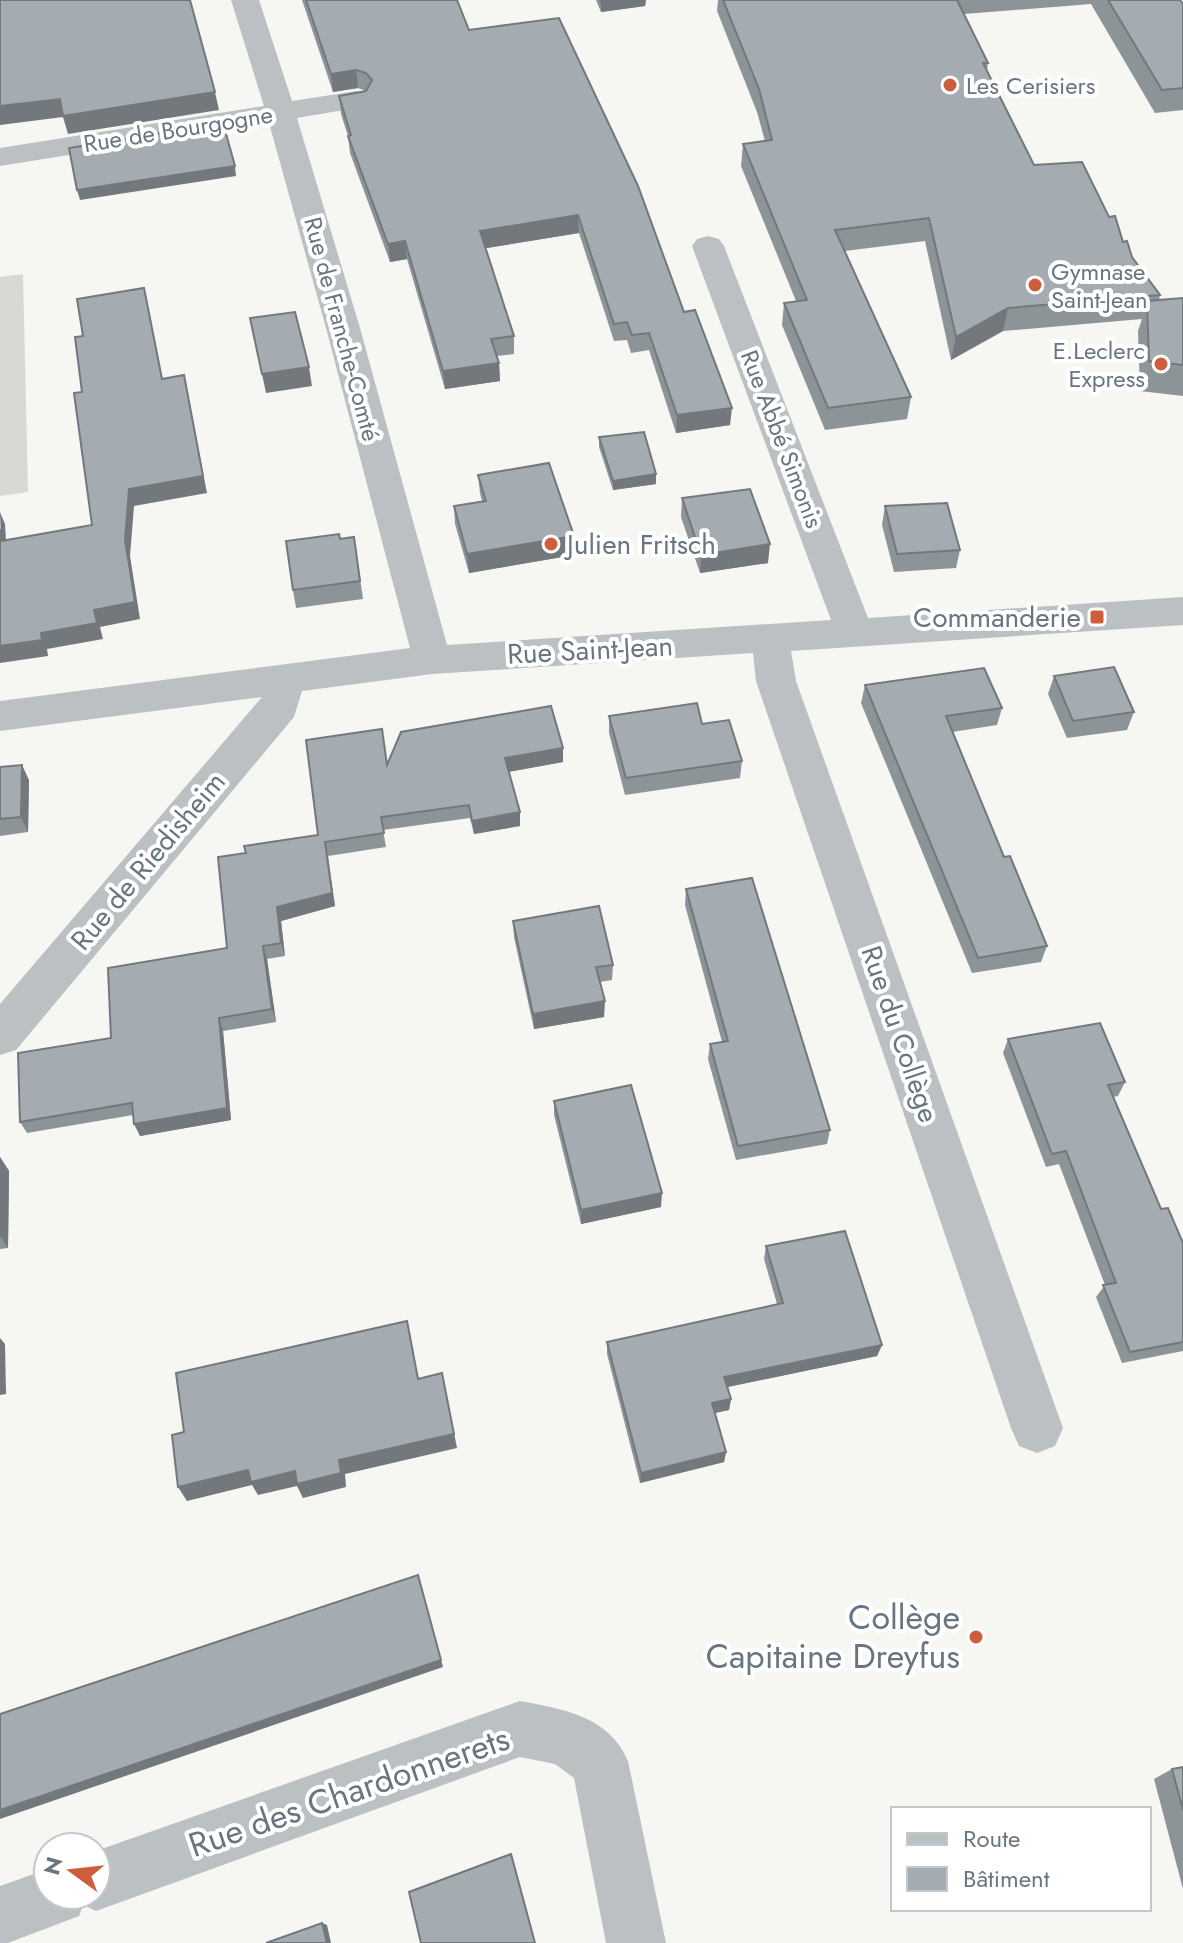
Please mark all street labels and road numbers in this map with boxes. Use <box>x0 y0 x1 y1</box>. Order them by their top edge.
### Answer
street label: Rue de Bourgogne <box>81 97 275 161</box>
street label: Rue de Franche-Comté <box>295 213 389 445</box>
street label: Rue Abbé Simonis <box>732 345 832 533</box>
street label: Rue Saint-Jean <box>506 625 674 675</box>
street label: Rue de Riedisheim <box>61 763 235 959</box>
street label: Rue du Collège <box>851 940 949 1128</box>
street label: Rue des Chardonnerets <box>182 1714 516 1870</box>

